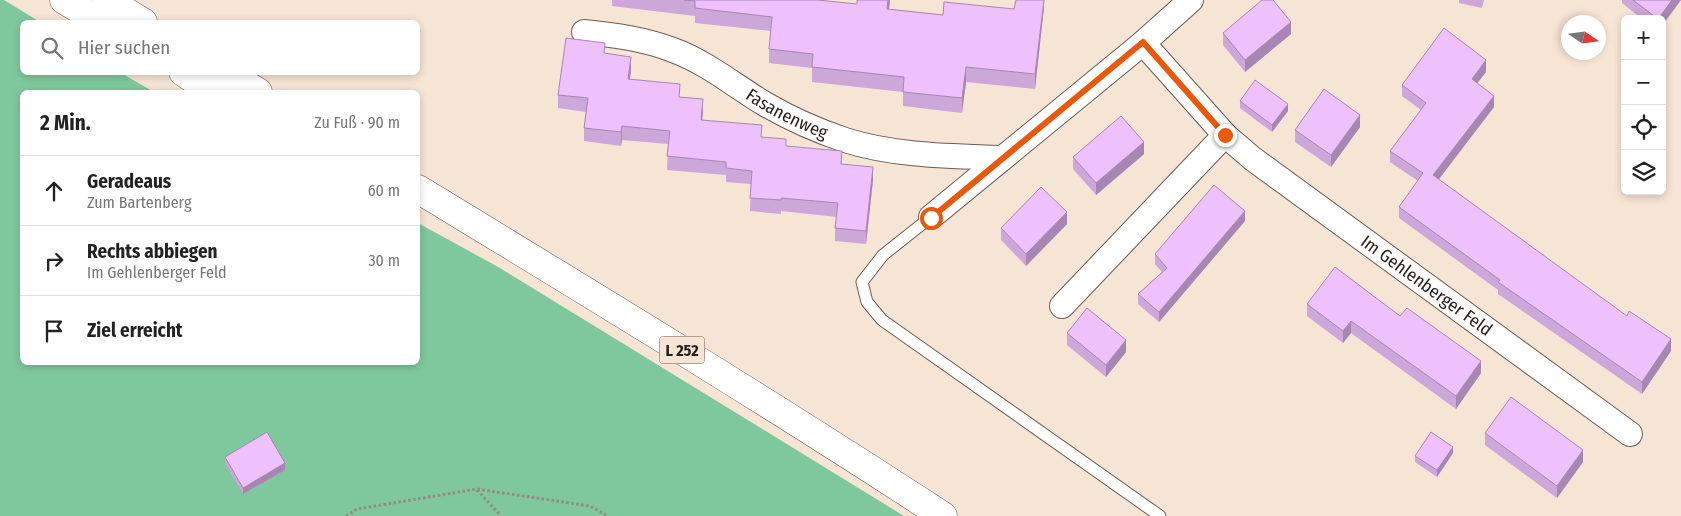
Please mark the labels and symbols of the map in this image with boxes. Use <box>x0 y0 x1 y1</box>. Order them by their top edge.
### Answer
north arrow <box>1561 15 1606 60</box>
street label: Fasanenweg <box>742 84 831 144</box>
route end <box>1214 124 1237 147</box>
route start <box>920 207 943 230</box>
street label: Im Gehlenberger Feld <box>1357 230 1497 341</box>
road number: L 252 <box>660 336 704 364</box>

